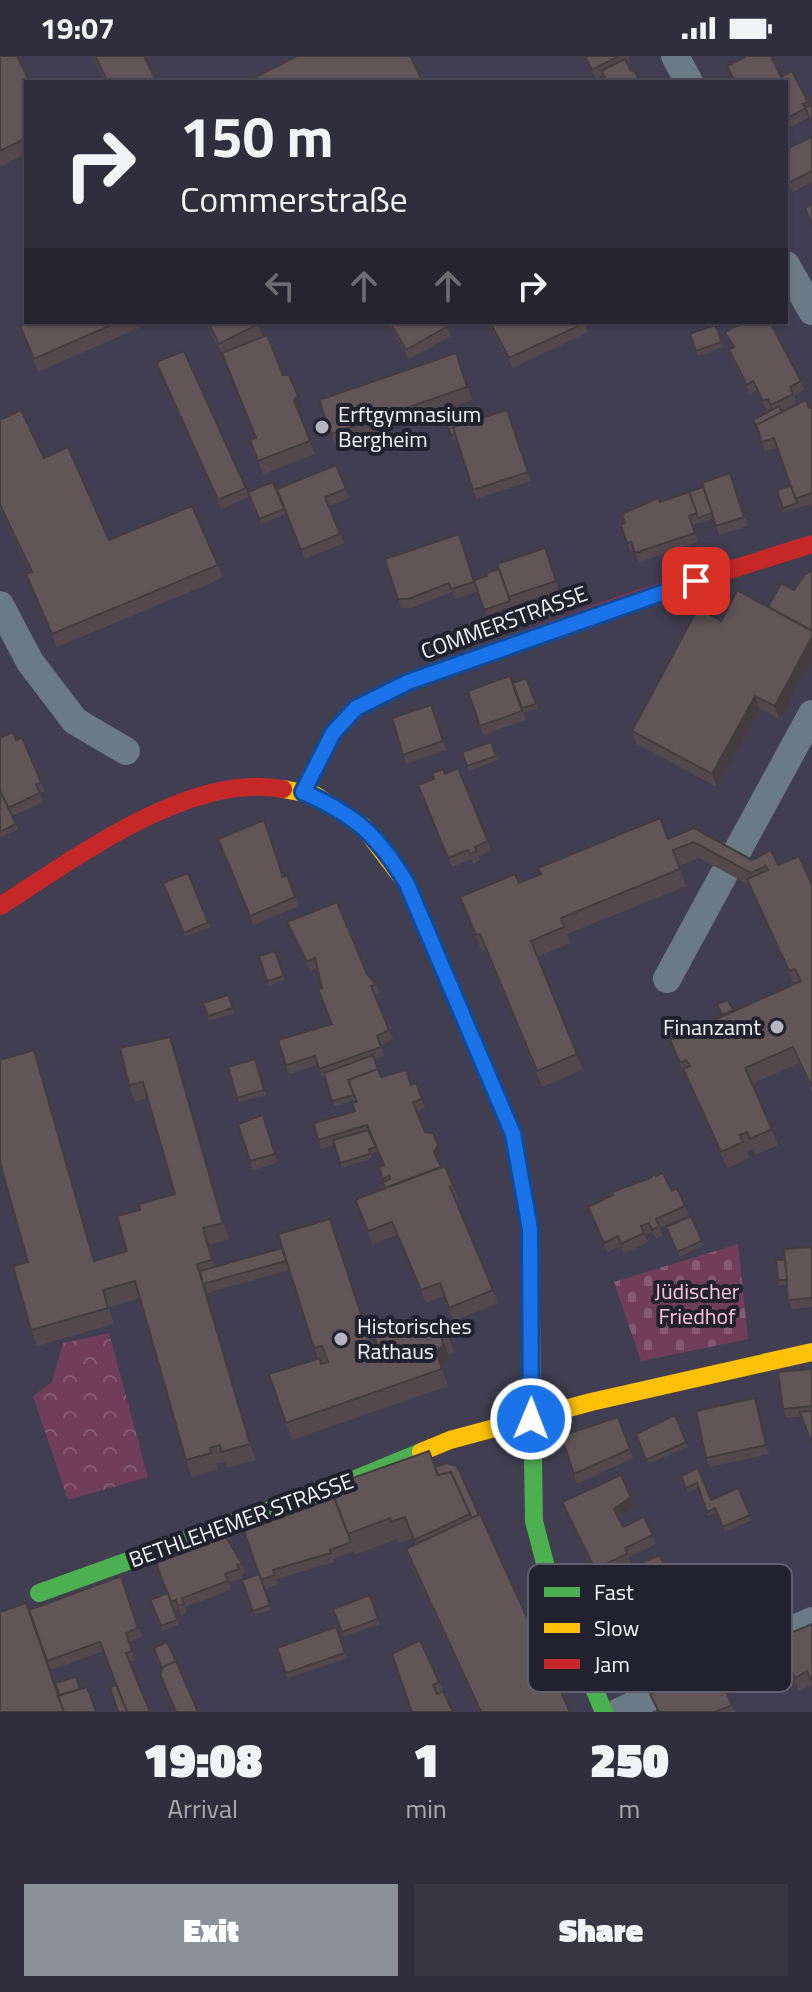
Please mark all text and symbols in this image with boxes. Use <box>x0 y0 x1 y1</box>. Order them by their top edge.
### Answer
text: 19:07 <box>40 5 115 51</box>
text: 150 m <box>180 94 333 179</box>
icon: right <box>48 112 152 216</box>
text: Commerstraße <box>180 171 408 226</box>
icon: left <box>258 264 302 308</box>
icon: ahead <box>342 264 386 308</box>
icon: ahead <box>426 264 470 308</box>
icon: right <box>510 264 554 308</box>
place label: Erftgymnasium Bergheim <box>338 397 481 456</box>
marker: Erftgymnasium Bergheim <box>313 418 331 436</box>
pin <box>662 547 730 615</box>
icon: arrive <box>674 559 718 603</box>
street label: COMMERSTRASSE <box>416 576 592 668</box>
place label: Finanzamt <box>663 1010 761 1044</box>
marker: Finanzamt <box>768 1018 786 1036</box>
park label: Jüdischer Friedhof <box>655 1274 740 1333</box>
place label: Historisches Rathaus <box>357 1309 472 1368</box>
marker: Historisches Rathaus <box>332 1330 350 1348</box>
position arrow <box>489 1377 573 1461</box>
street label: BETHLEHEMER STRASSE <box>124 1464 358 1576</box>
legend <box>528 1564 792 1692</box>
text: Fast <box>594 1575 634 1609</box>
text: Slow <box>594 1611 640 1645</box>
text: Jam <box>594 1647 630 1681</box>
text: 19:08 <box>143 1723 262 1796</box>
text: 1 <box>413 1723 439 1796</box>
text: 250 <box>590 1723 669 1796</box>
text: Arrival <box>167 1789 238 1828</box>
text: min <box>405 1789 447 1828</box>
text: m <box>619 1789 640 1828</box>
button: Exit <box>24 1884 398 1976</box>
button: Share <box>414 1884 788 1976</box>

